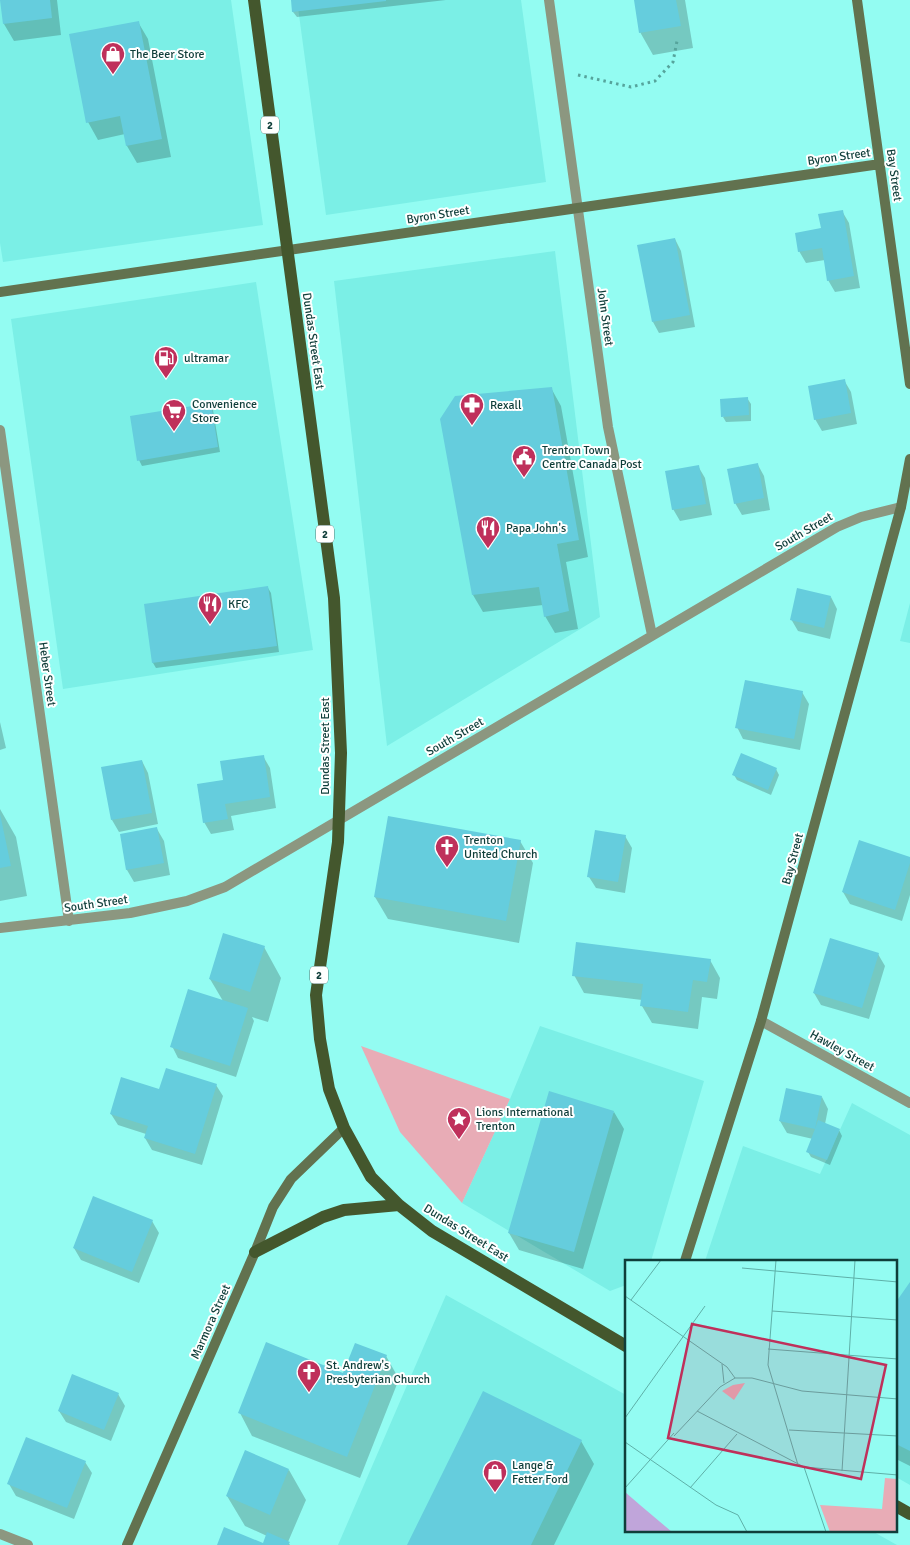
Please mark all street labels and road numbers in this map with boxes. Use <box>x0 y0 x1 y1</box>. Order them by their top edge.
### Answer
road number: 2 <box>261 116 279 134</box>
street label: Byron Street <box>806 145 872 169</box>
street label: Bay Street <box>883 148 905 202</box>
street label: Byron Street <box>405 203 471 227</box>
street label: John Street <box>593 287 617 347</box>
street label: Dundas Street East <box>299 292 327 390</box>
street label: South Street <box>772 509 836 555</box>
road number: 2 <box>316 526 334 542</box>
street label: Heber Street <box>35 641 59 707</box>
street label: Dundas Street East <box>318 697 333 795</box>
street label: South Street <box>423 714 487 760</box>
street label: Bay Street <box>779 832 807 886</box>
street label: South Street <box>63 892 129 916</box>
road number: 2 <box>310 966 328 984</box>
street label: Hawley Street <box>807 1027 877 1075</box>
street label: Dundas Street East <box>421 1201 511 1265</box>
street label: Marmora Street <box>188 1282 234 1362</box>

